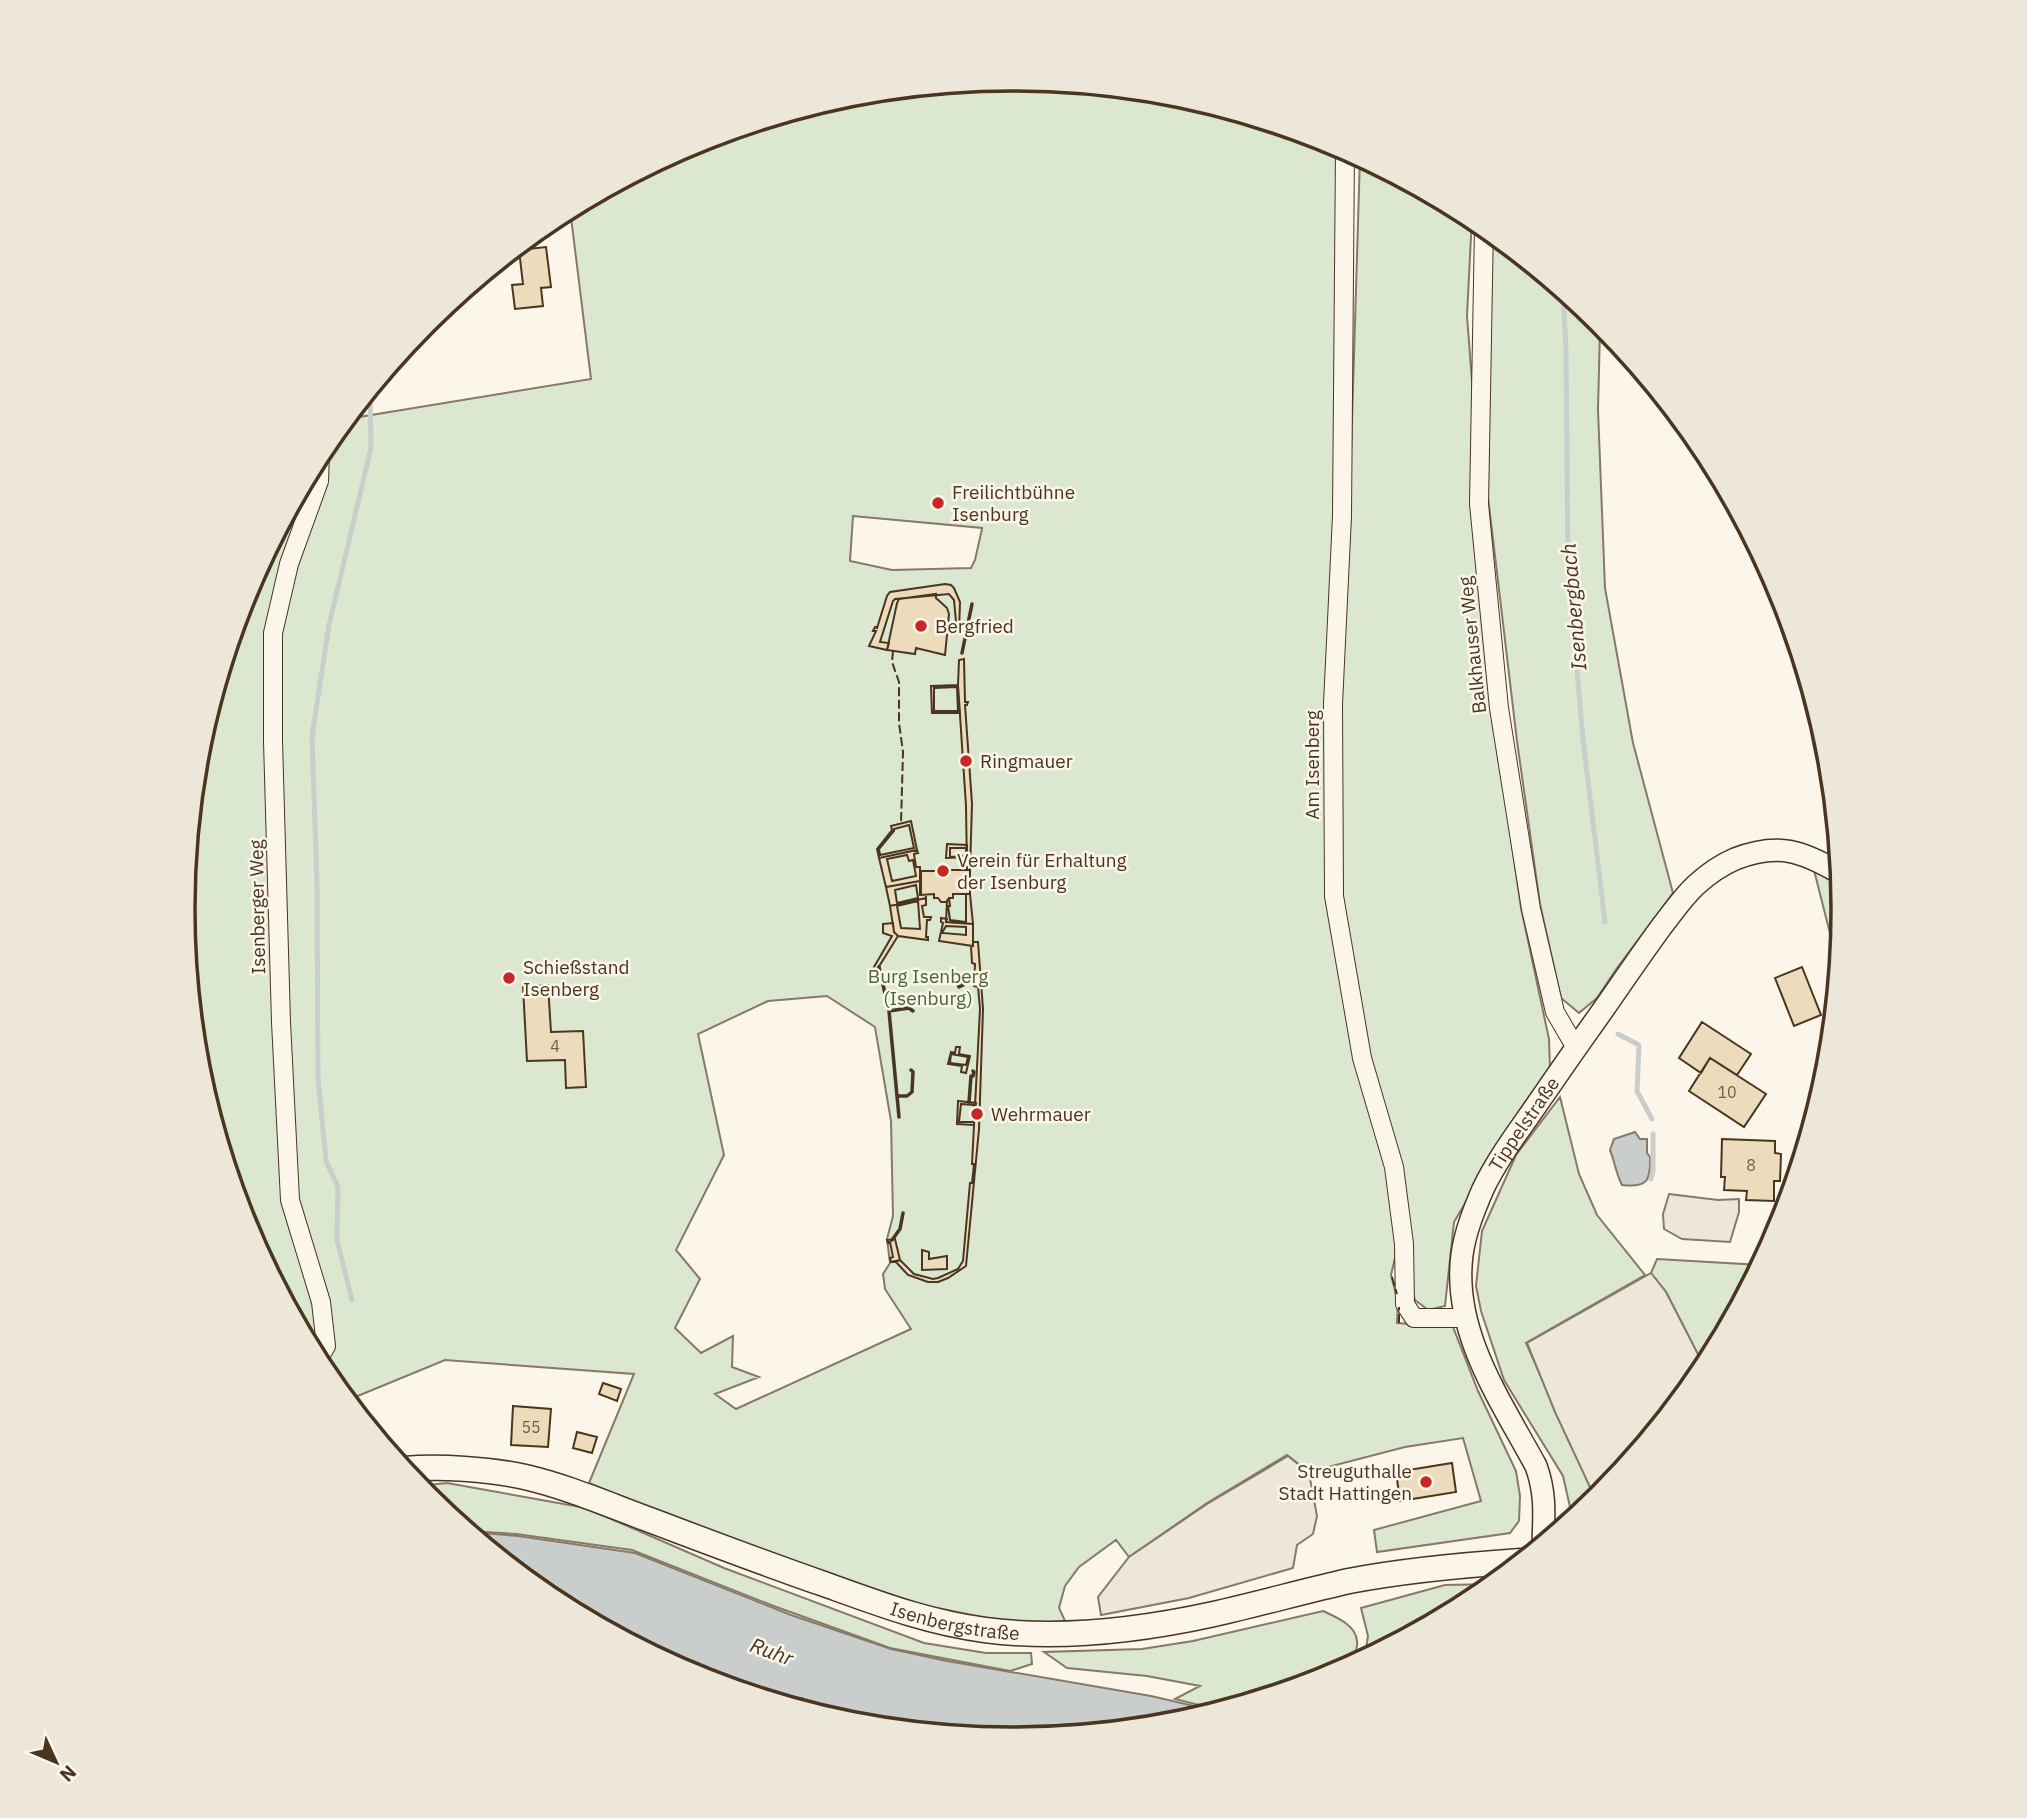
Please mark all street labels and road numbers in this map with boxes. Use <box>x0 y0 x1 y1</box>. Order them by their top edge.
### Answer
street label: Balkhauser Weg <box>1453 575 1491 715</box>
street label: Am Isenberg <box>1300 710 1324 820</box>
street label: Isenberger Weg <box>244 839 270 975</box>
street label: Tippelstraße <box>1483 1072 1564 1175</box>
street label: Isenbergstraße <box>887 1596 1020 1645</box>

